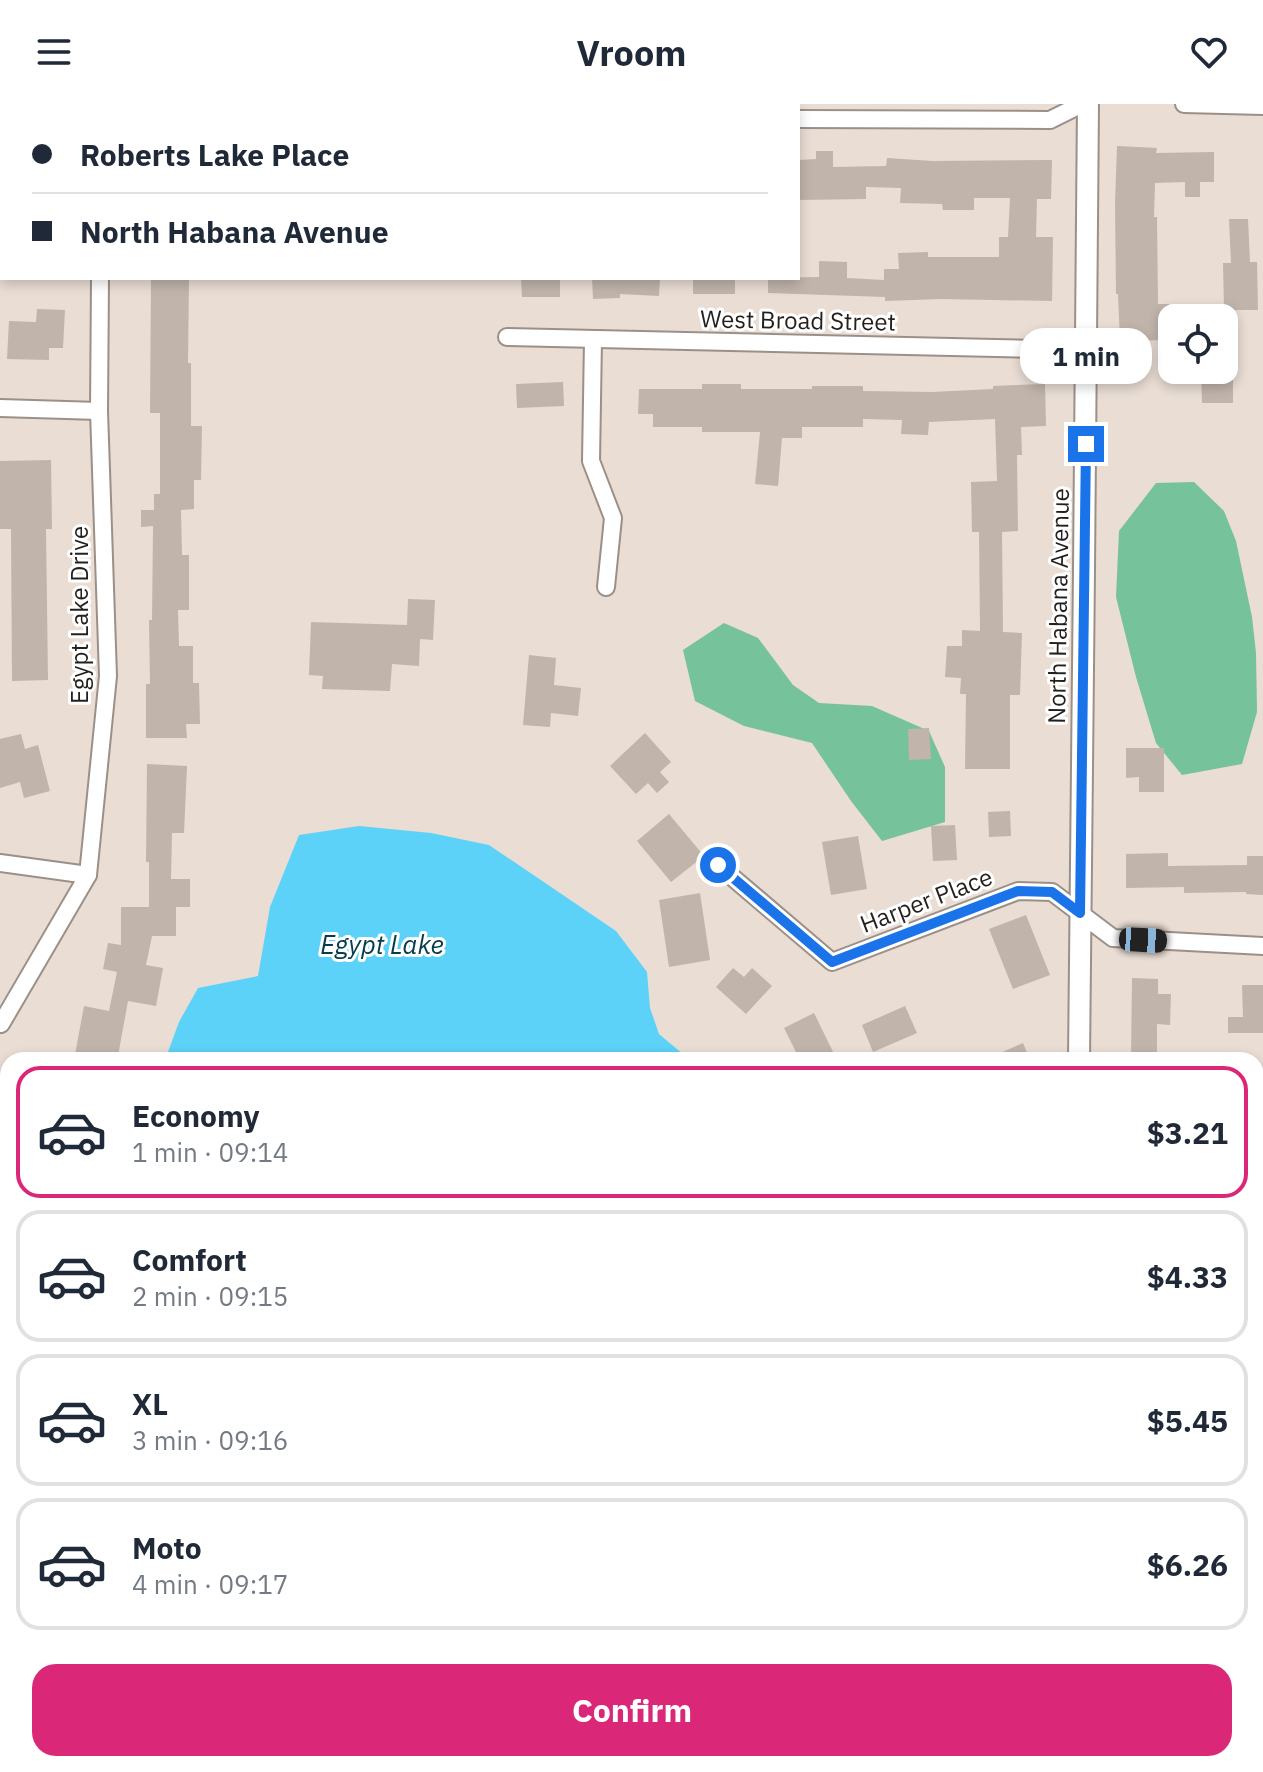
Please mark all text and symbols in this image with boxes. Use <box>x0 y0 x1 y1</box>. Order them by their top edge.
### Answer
text: Vroom <box>577 29 686 76</box>
icon: menu <box>32 30 76 74</box>
icon: heart <box>1187 30 1231 74</box>
text: Roberts Lake Place <box>80 135 349 174</box>
text: North Habana Avenue <box>80 212 389 251</box>
street label: West Broad Street <box>700 302 896 338</box>
map controls <box>1158 304 1238 384</box>
button: locate <box>1158 304 1238 384</box>
callout: 1 min <box>1020 328 1152 384</box>
text: 1 min <box>1052 339 1120 373</box>
route end <box>1068 426 1104 462</box>
street label: North Habana Avenue <box>1040 488 1076 724</box>
street label: Egypt Lake Drive <box>63 526 95 704</box>
route start <box>700 847 736 883</box>
street label: Harper Place <box>855 860 997 940</box>
water label: Egypt Lake <box>320 927 444 961</box>
car <box>1118 927 1168 953</box>
icon: car <box>36 1096 108 1168</box>
text: Economy <box>132 1096 260 1135</box>
text: $3.21 <box>1147 1113 1228 1152</box>
text: 1 min · 09:14 <box>132 1135 288 1169</box>
icon: car <box>36 1240 108 1312</box>
text: Comfort <box>132 1240 247 1279</box>
text: $4.33 <box>1147 1257 1228 1296</box>
text: 2 min · 09:15 <box>132 1279 288 1313</box>
icon: car <box>36 1384 108 1456</box>
text: XL <box>132 1384 168 1423</box>
text: $5.45 <box>1147 1401 1228 1440</box>
text: 3 min · 09:16 <box>132 1423 288 1457</box>
icon: car <box>36 1528 108 1600</box>
text: Moto <box>132 1528 202 1567</box>
text: $6.26 <box>1147 1545 1228 1584</box>
text: 4 min · 09:17 <box>132 1567 288 1601</box>
button: Confirm <box>32 1664 1232 1756</box>

